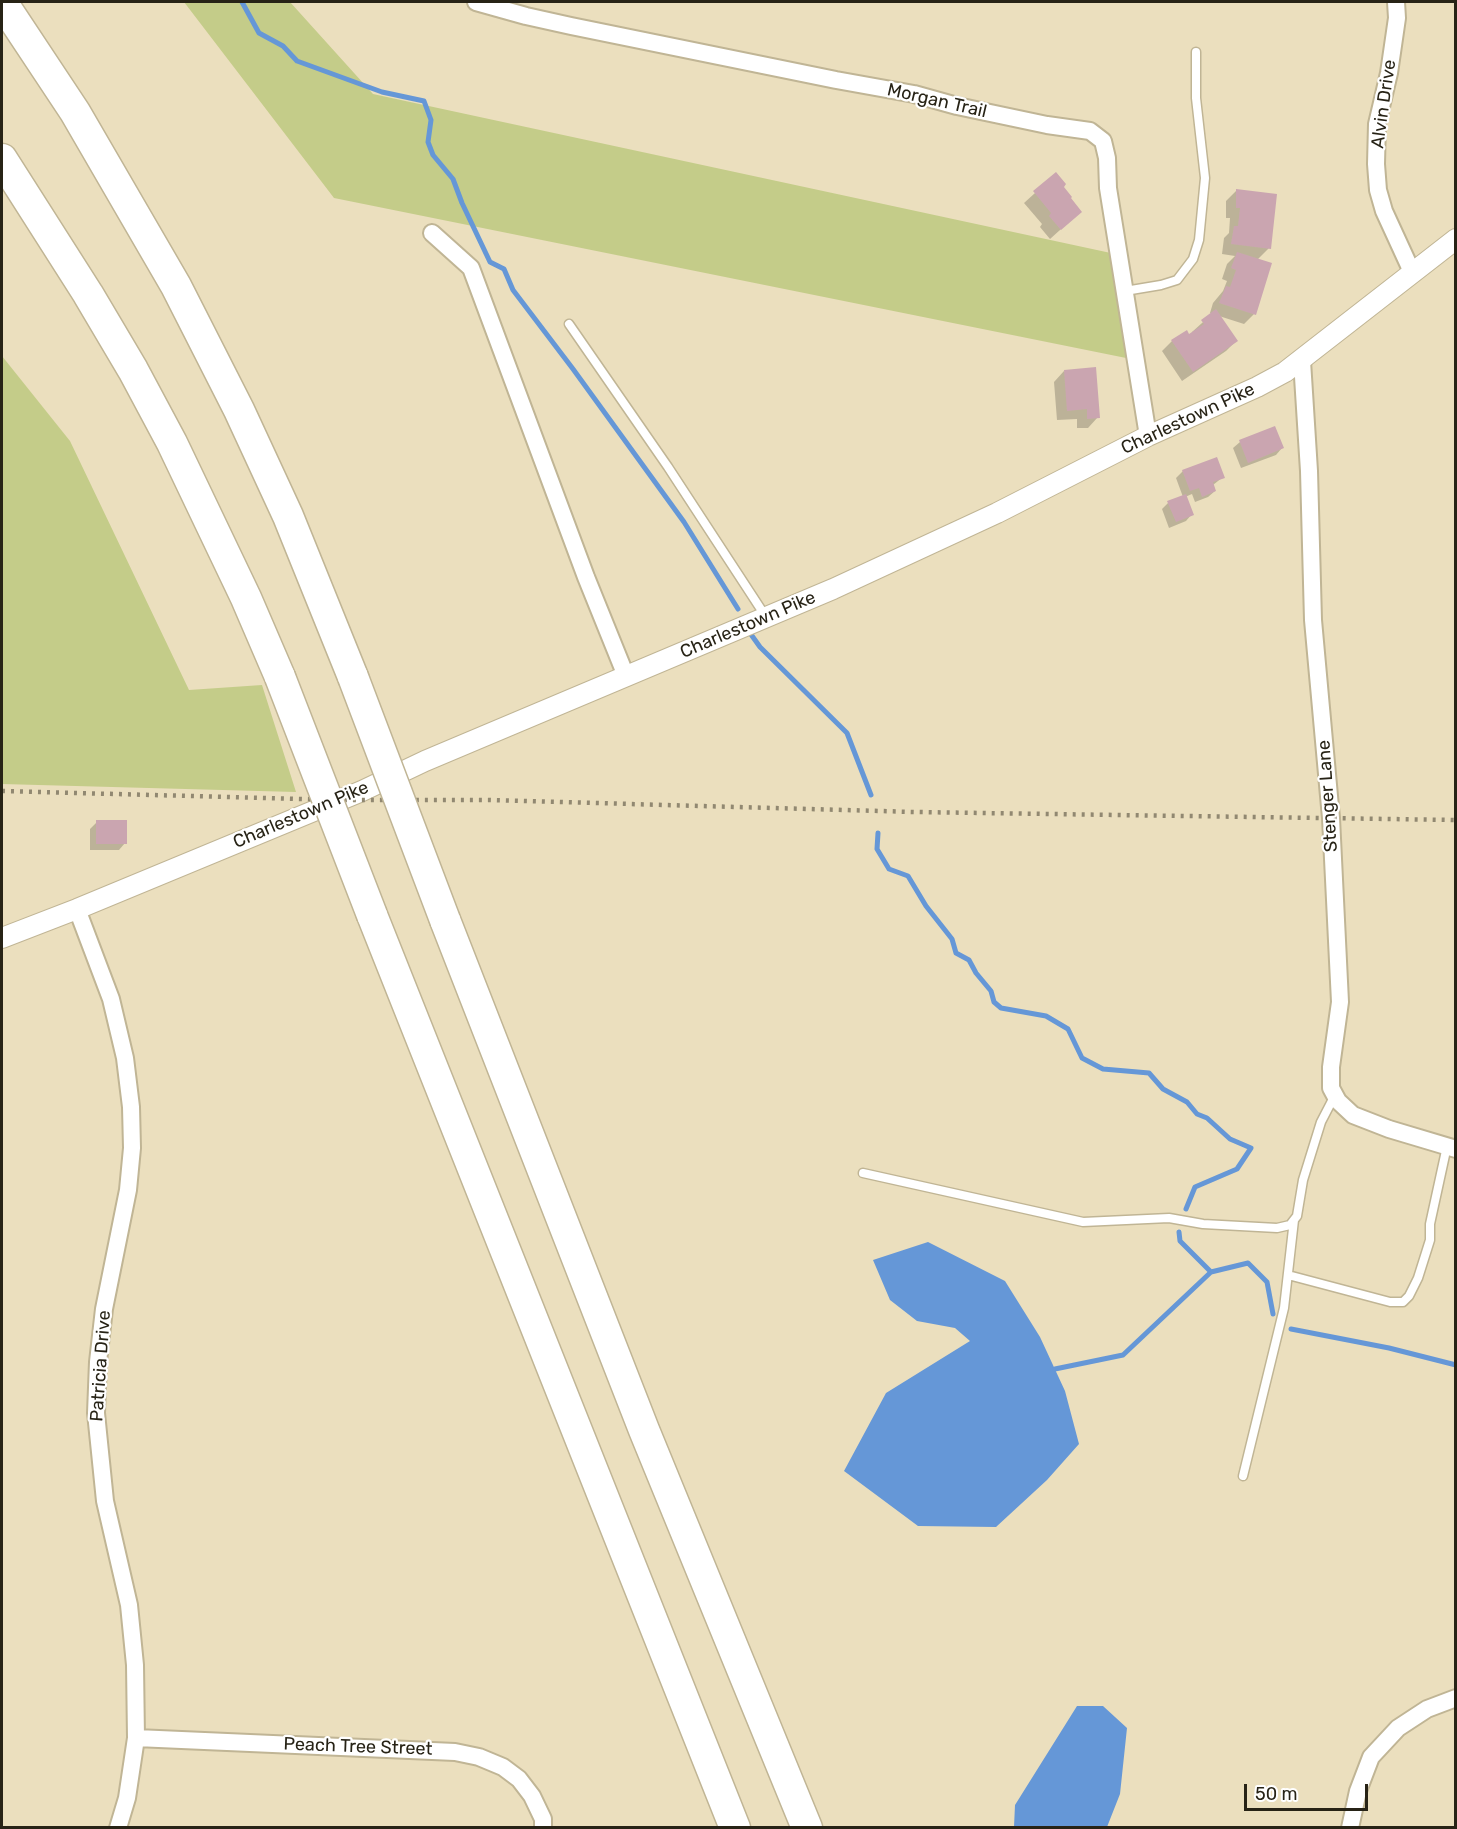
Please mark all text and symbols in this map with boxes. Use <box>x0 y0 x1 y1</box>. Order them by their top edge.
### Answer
street label: Alvin Drive <box>1367 58 1401 150</box>
street label: Morgan Trail <box>885 79 989 123</box>
street label: Charlestown Pike <box>1118 379 1258 459</box>
street label: Charlestown Pike <box>677 587 819 663</box>
street label: Stenger Lane <box>1313 739 1343 853</box>
street label: Charlestown Pike <box>230 777 372 853</box>
street label: Patricia Drive <box>86 1310 116 1422</box>
street label: Peach Tree Street <box>283 1734 433 1760</box>
scale bar <box>1247 1772 1372 1810</box>
text: 50 m <box>1255 1783 1298 1805</box>

